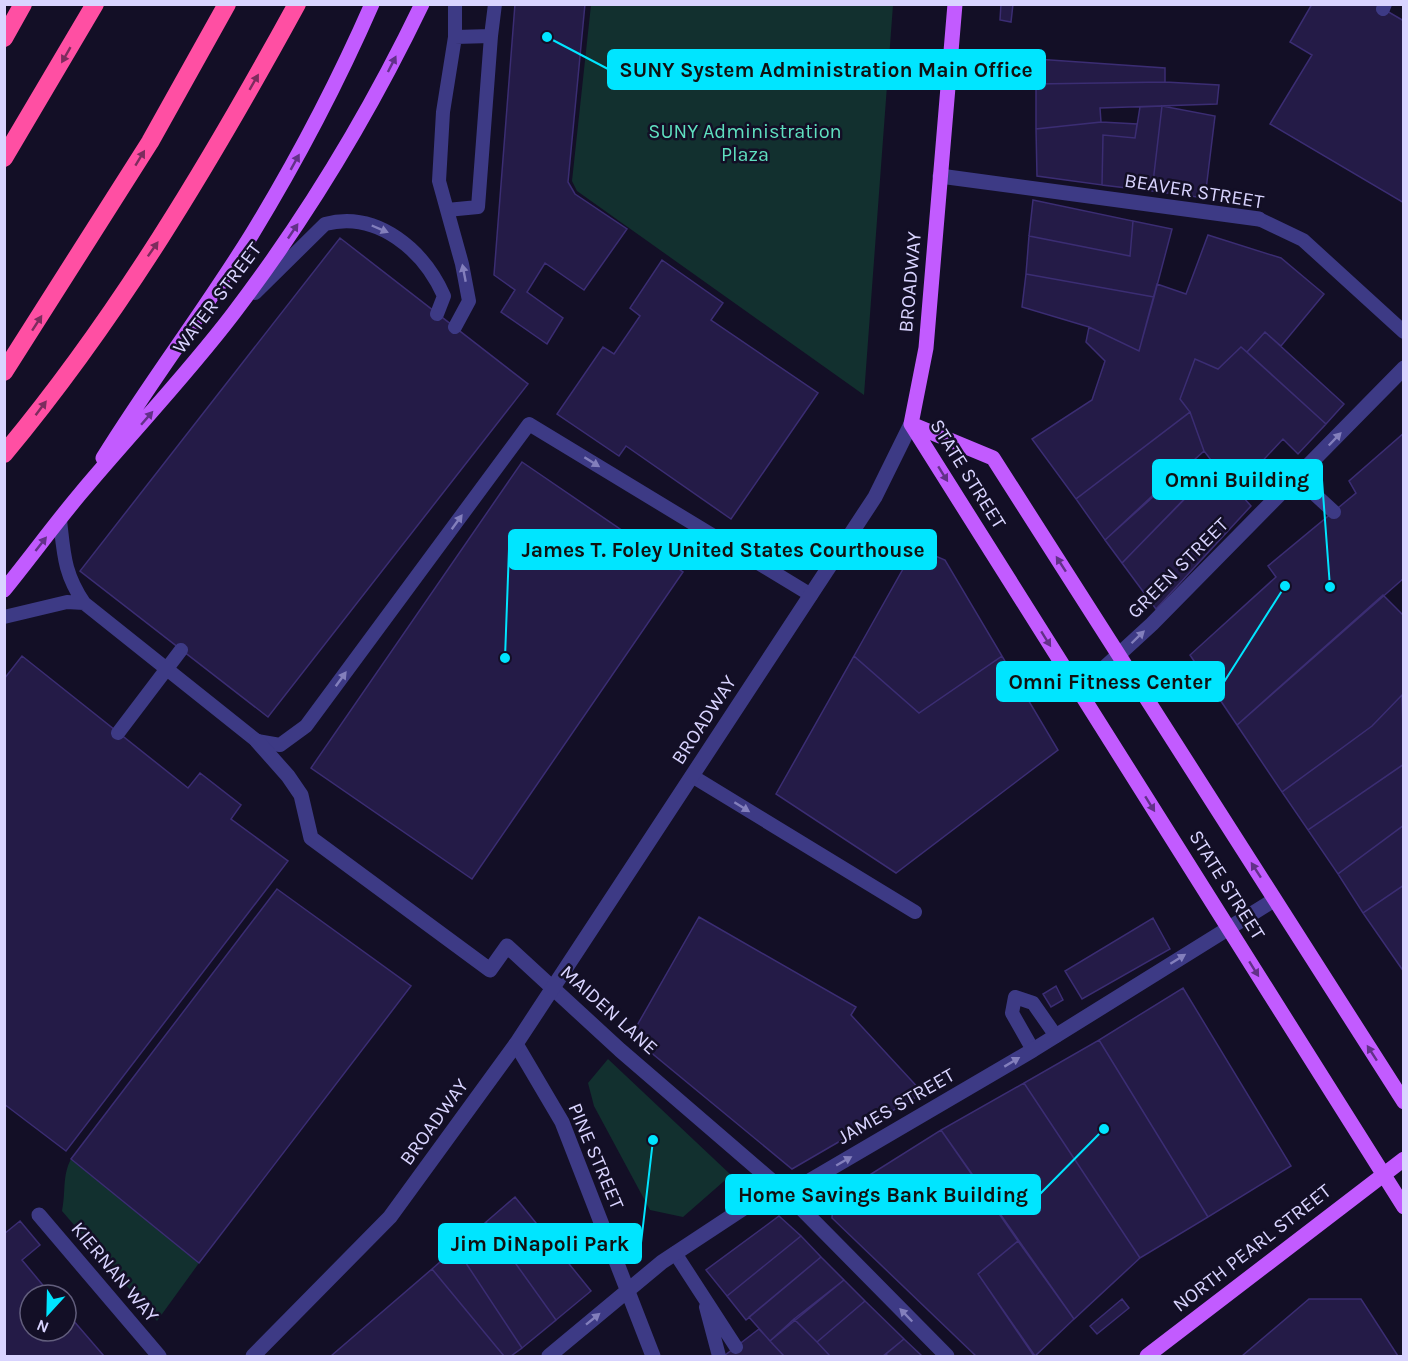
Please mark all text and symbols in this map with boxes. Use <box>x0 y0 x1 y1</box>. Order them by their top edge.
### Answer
one-way arrow <box>60 47 71 63</box>
callout: SUNY System Administration Main Office <box>608 50 1045 89</box>
one-way arrow <box>387 55 397 73</box>
text: SUNY System Administration Main Office <box>619 58 1033 82</box>
one-way arrow <box>249 73 259 90</box>
park label: SUNY Administration Plaza <box>648 120 842 166</box>
one-way arrow <box>135 150 146 166</box>
one-way arrow <box>290 153 300 170</box>
street label: BEAVER STREET <box>1123 169 1265 213</box>
one-way arrow <box>287 224 299 240</box>
one-way arrow <box>371 225 389 234</box>
street label: BROADWAY <box>894 230 926 334</box>
street label: WATER STREET <box>168 238 266 358</box>
one-way arrow <box>147 241 158 257</box>
one-way arrow <box>459 263 468 282</box>
one-way arrow <box>31 315 42 331</box>
one-way arrow <box>34 401 46 416</box>
one-way arrow <box>140 411 153 426</box>
street label: STATE STREET <box>925 415 1011 533</box>
one-way arrow <box>1327 433 1341 447</box>
one-way arrow <box>584 456 600 467</box>
callout: Omni Building <box>1153 460 1322 499</box>
one-way arrow <box>937 466 948 482</box>
text: Omni Building <box>1165 468 1309 492</box>
street label: GREEN STREET <box>1123 513 1233 623</box>
one-way arrow <box>450 514 462 529</box>
callout: James T. Foley United States Courthouse <box>509 530 936 569</box>
one-way arrow <box>34 536 47 552</box>
text: James T. Foley United States Courthouse <box>521 538 925 562</box>
one-way arrow <box>1055 556 1066 573</box>
one-way arrow <box>1041 631 1052 647</box>
one-way arrow <box>1131 631 1145 645</box>
callout: Omni Fitness Center <box>997 662 1224 701</box>
text: Omni Fitness Center <box>1008 670 1212 694</box>
one-way arrow <box>334 671 346 686</box>
street label: BROADWAY <box>667 671 741 769</box>
one-way arrow <box>1145 796 1156 812</box>
one-way arrow <box>734 801 750 812</box>
street label: STATE STREET <box>1184 826 1270 944</box>
one-way arrow <box>1250 863 1262 879</box>
one-way arrow <box>1170 954 1186 965</box>
street label: MAIDEN LANE <box>556 960 662 1060</box>
one-way arrow <box>1249 961 1260 977</box>
one-way arrow <box>1366 1045 1378 1061</box>
one-way arrow <box>1004 1057 1021 1067</box>
street label: JAMES STREET <box>833 1063 959 1149</box>
street label: BROADWAY <box>395 1074 473 1170</box>
street label: PINE STREET <box>563 1099 629 1213</box>
one-way arrow <box>836 1155 852 1166</box>
callout: Home Savings Bank Building <box>726 1175 1040 1214</box>
street label: NORTH PEARL STREET <box>1168 1179 1336 1317</box>
text: Home Savings Bank Building <box>738 1183 1028 1207</box>
street label: KIERNAN WAY <box>66 1217 164 1327</box>
callout: Jim DiNapoli Park <box>439 1224 641 1263</box>
text: Jim DiNapoli Park <box>451 1232 630 1256</box>
north arrow <box>18 1283 78 1343</box>
one-way arrow <box>900 1308 914 1322</box>
one-way arrow <box>585 1312 601 1325</box>
text: N <box>34 1315 51 1337</box>

